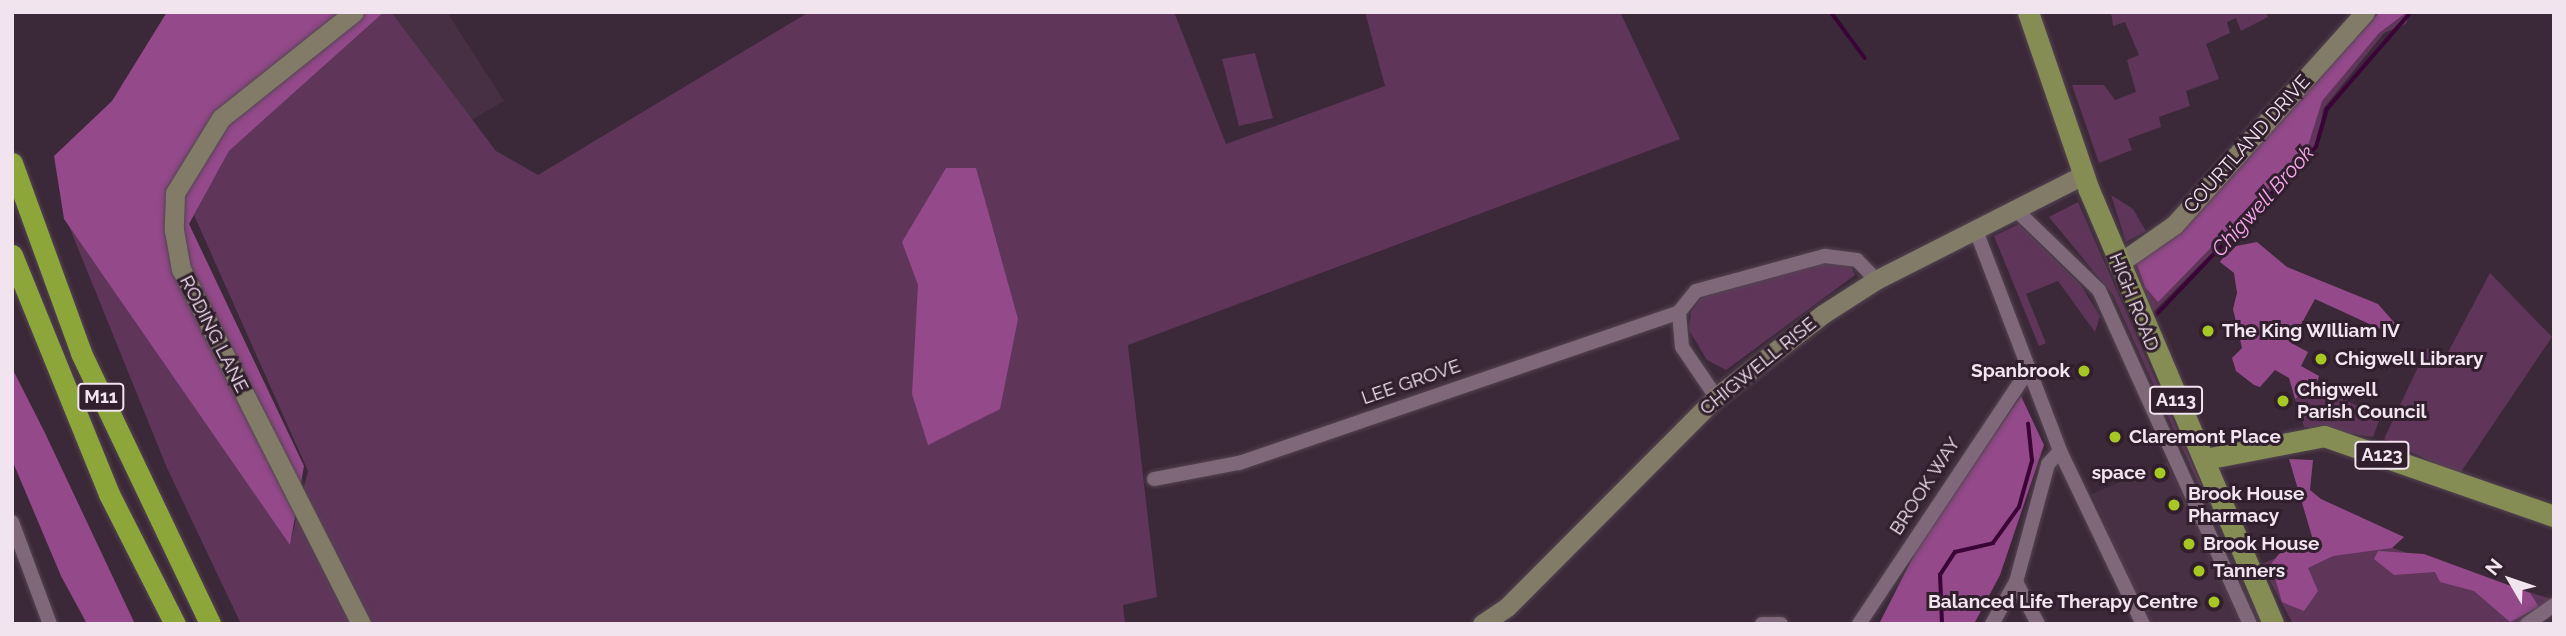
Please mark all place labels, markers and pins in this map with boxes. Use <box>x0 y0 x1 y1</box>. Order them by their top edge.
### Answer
place label: The King WIlliam IV <box>2222 320 2401 342</box>
marker: The King WIlliam IV <box>2200 323 2216 339</box>
place label: Chigwell Library <box>2335 348 2484 370</box>
marker: Chigwell Library <box>2313 351 2329 367</box>
place label: Spanbrook <box>1971 360 2070 382</box>
marker: Spanbrook <box>2076 363 2092 379</box>
place label: Chigwell Parish Council <box>2297 379 2427 423</box>
marker: Chigwell Parish Council <box>2275 393 2291 409</box>
place label: Claremont Place <box>2129 426 2281 448</box>
marker: Claremont Place <box>2107 429 2123 445</box>
place label: space <box>2092 462 2146 484</box>
marker: space <box>2152 465 2168 481</box>
place label: Brook House Pharmacy <box>2188 483 2304 527</box>
marker: Brook House Pharmacy <box>2166 497 2182 513</box>
place label: Brook House <box>2203 533 2319 555</box>
marker: Brook House <box>2181 536 2197 552</box>
place label: Tanners <box>2213 560 2285 582</box>
marker: Tanners <box>2191 563 2207 579</box>
place label: Balanced Life Therapy Centre <box>1927 591 2198 613</box>
marker: Balanced Life Therapy Centre <box>2204 592 2224 612</box>

